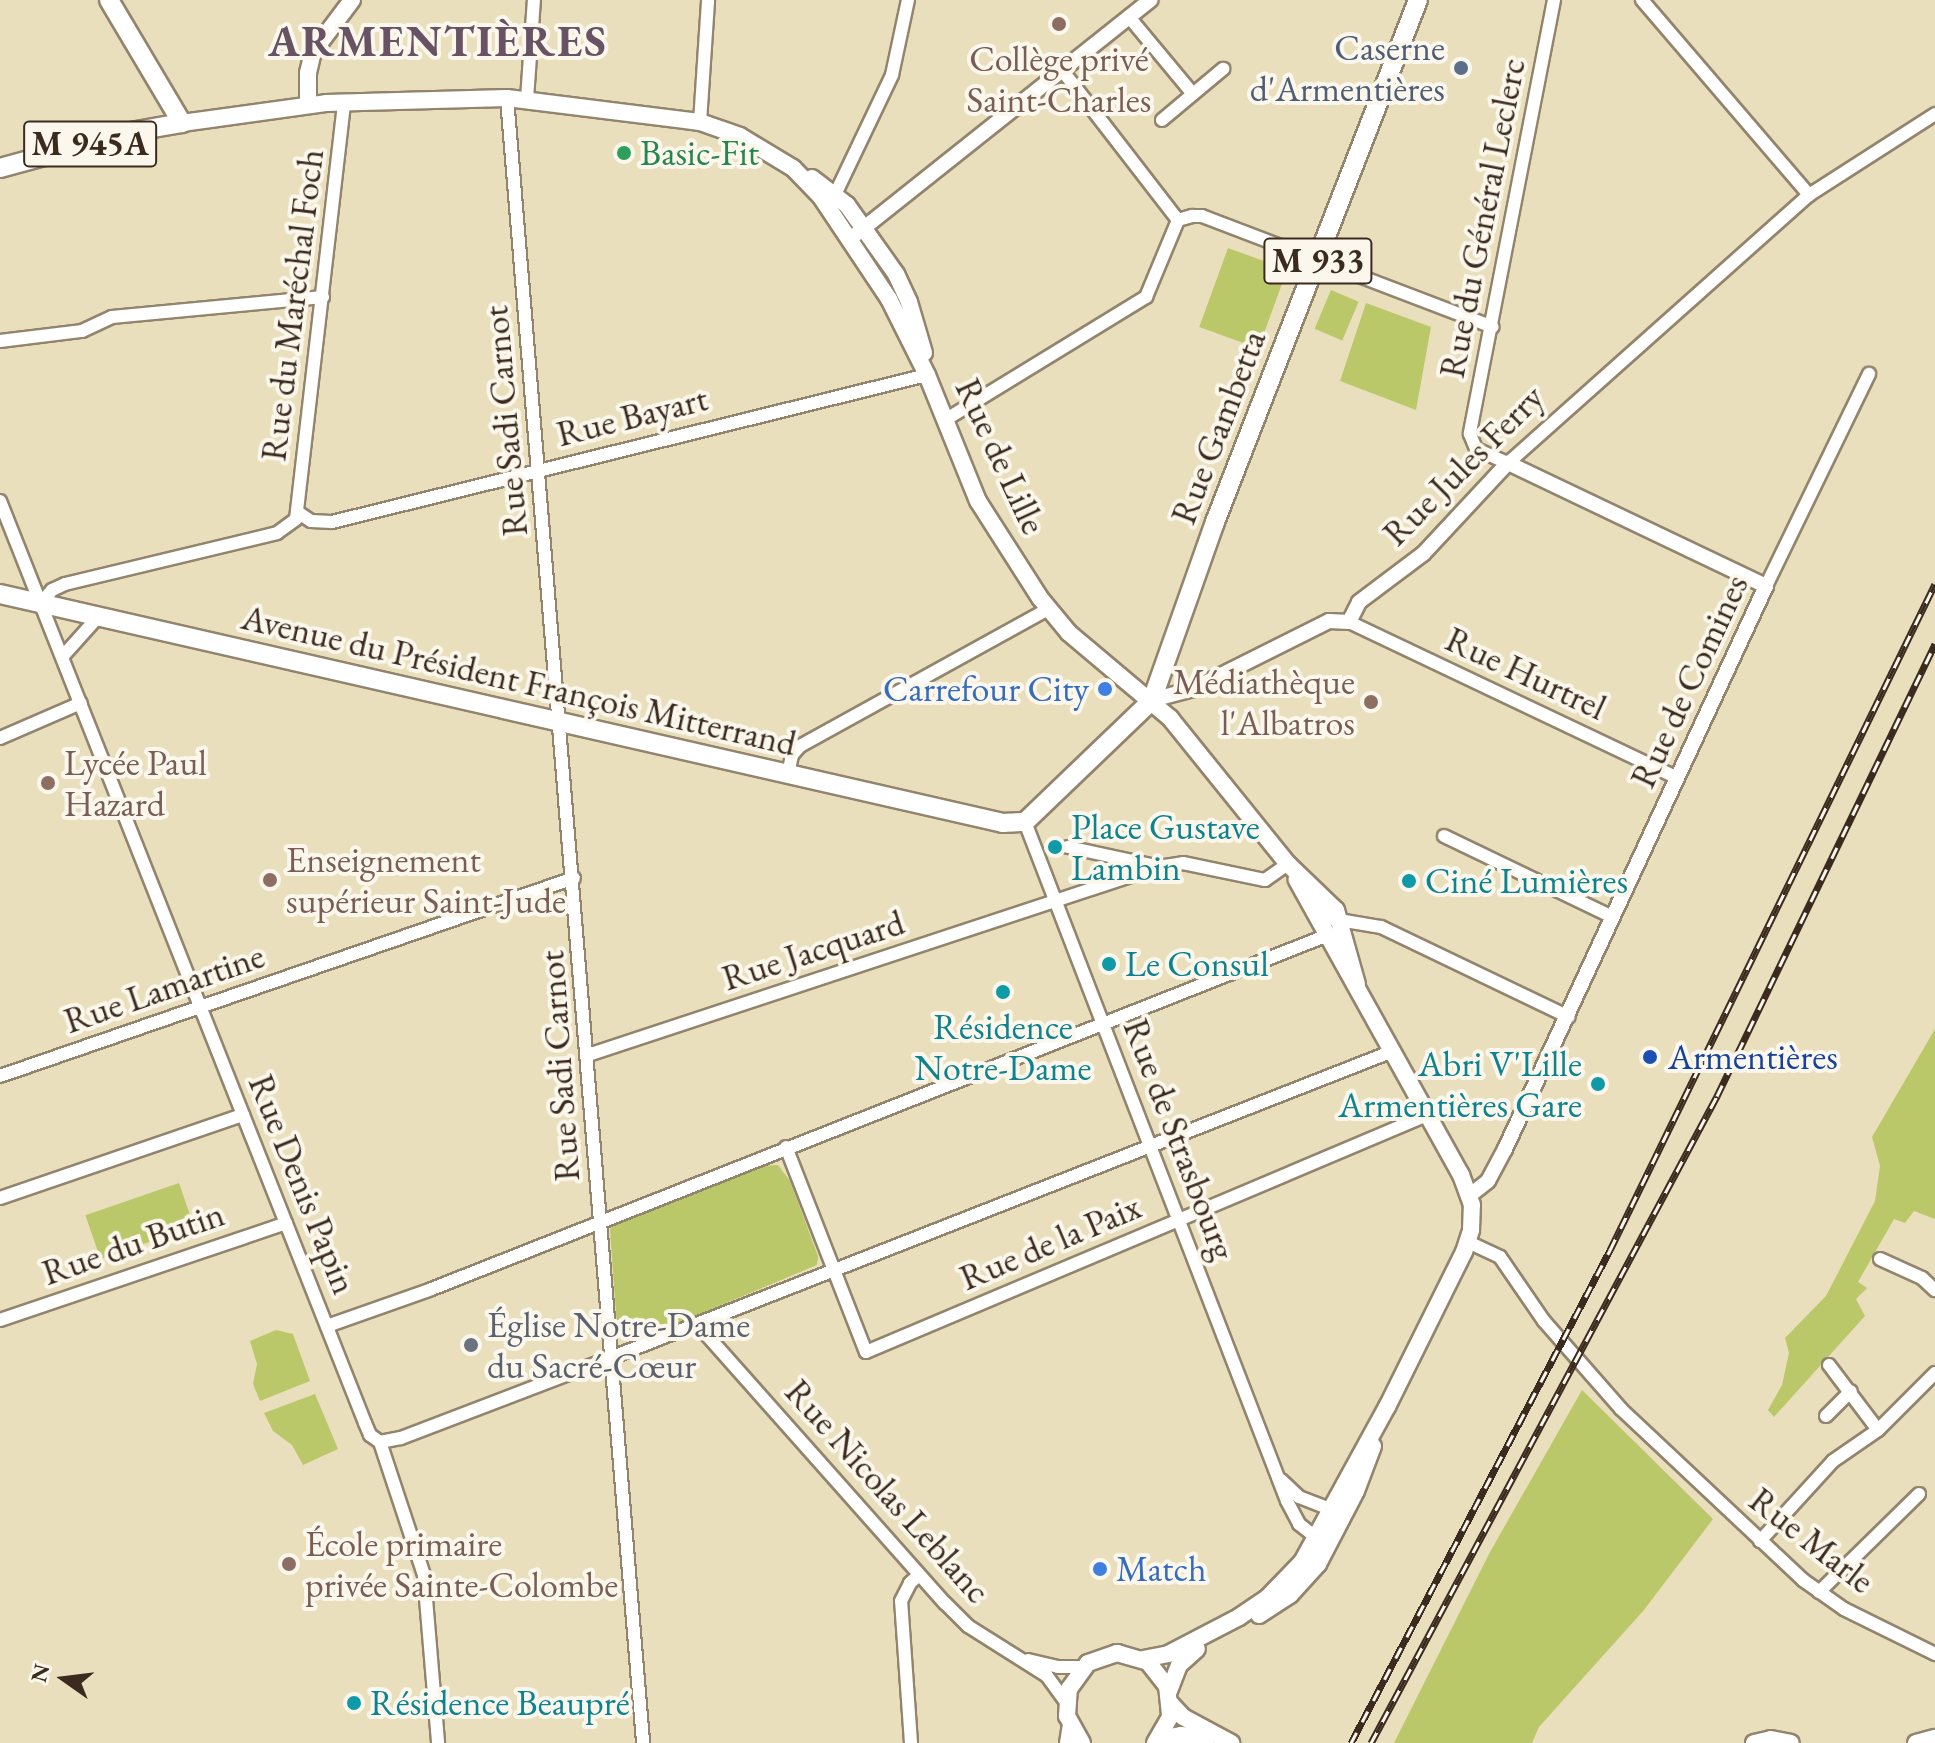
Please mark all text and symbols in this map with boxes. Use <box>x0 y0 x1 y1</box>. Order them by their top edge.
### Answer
district label: ARMENTIÈRES <box>268 15 608 67</box>
marker: Collège privé Saint-Charles <box>1050 15 1068 33</box>
place label: Caserne d'Armentières <box>1250 25 1445 110</box>
place label: Collège privé Saint-Charles <box>967 36 1151 121</box>
street label: Rue du Général Leclerc <box>1430 55 1534 381</box>
marker: Caserne d'Armentières <box>1452 59 1470 77</box>
road number: M 945A <box>22 114 158 174</box>
place label: Basic-Fit <box>640 131 759 175</box>
marker: Basic-Fit <box>615 144 633 162</box>
street label: Rue du Maréchal Foch <box>251 147 333 463</box>
road number: M 933 <box>1262 231 1374 291</box>
street label: Rue Sadi Carnot <box>473 304 537 538</box>
street label: Rue Gambetta <box>1161 324 1275 530</box>
street label: Rue de Lille <box>946 371 1056 541</box>
street label: Rue Bayart <box>552 376 712 456</box>
street label: Rue Jules Ferry <box>1374 376 1552 554</box>
street label: Rue de Comines <box>1621 568 1757 794</box>
street label: Avenue du Président François Mitterrand <box>238 595 800 765</box>
street label: Rue Hurtrel <box>1439 617 1613 729</box>
place label: Médiathèque l'Albatros <box>1173 659 1355 744</box>
place label: Carrefour City <box>883 667 1089 711</box>
marker: Carrefour City <box>1096 680 1114 698</box>
marker: Médiathèque l'Albatros <box>1362 693 1380 711</box>
place label: Lycée Paul Hazard <box>64 740 207 825</box>
marker: Lycée Paul Hazard <box>39 774 57 792</box>
place label: Place Gustave Lambin <box>1071 804 1260 889</box>
place label: Enseignement supérieur Saint-Jude <box>286 837 566 922</box>
marker: Place Gustave Lambin <box>1046 838 1064 856</box>
place label: Ciné Lumières <box>1425 859 1628 903</box>
marker: Enseignement supérieur Saint-Jude <box>261 871 279 889</box>
marker: Ciné Lumières <box>1400 872 1418 890</box>
street label: Rue Jacquard <box>717 900 909 1000</box>
street label: Rue Lamartine <box>58 934 270 1042</box>
place label: Le Consul <box>1125 942 1269 986</box>
street label: Rue Sadi Carnot <box>529 949 589 1183</box>
marker: Le Consul <box>1100 955 1118 973</box>
marker: Résidence Notre-Dame <box>994 983 1012 1001</box>
place label: Résidence Notre-Dame <box>914 1004 1092 1089</box>
street label: Rue de Strasbourg <box>1114 1013 1246 1265</box>
place label: Armentières <box>1668 1035 1838 1079</box>
place label: Abri V'Lille Armentières Gare <box>1338 1041 1582 1126</box>
marker: Armentières <box>1639 1046 1661 1068</box>
street label: Rue Denis Papin <box>239 1068 367 1300</box>
marker: Abri V'Lille Armentières Gare <box>1589 1075 1607 1093</box>
street label: Rue de la Paix <box>953 1185 1147 1299</box>
street label: Rue du Butin <box>36 1192 230 1294</box>
place label: Église Notre-Dame du Sacré-Cœur <box>487 1302 750 1387</box>
marker: Église Notre-Dame du Sacré-Cœur <box>462 1336 480 1354</box>
street label: Rue Nicolas Leblanc <box>776 1370 1000 1612</box>
street label: Rue Marle <box>1741 1478 1883 1602</box>
place label: École primaire privée Sainte-Colombe <box>305 1521 618 1606</box>
place label: Match <box>1116 1547 1207 1591</box>
marker: École primaire privée Sainte-Colombe <box>280 1555 298 1573</box>
marker: Match <box>1091 1560 1109 1578</box>
north arrow <box>24 1639 104 1719</box>
text: N <box>24 1661 56 1685</box>
place label: Résidence Beaupré <box>370 1681 630 1725</box>
marker: Résidence Beaupré <box>345 1694 363 1712</box>

